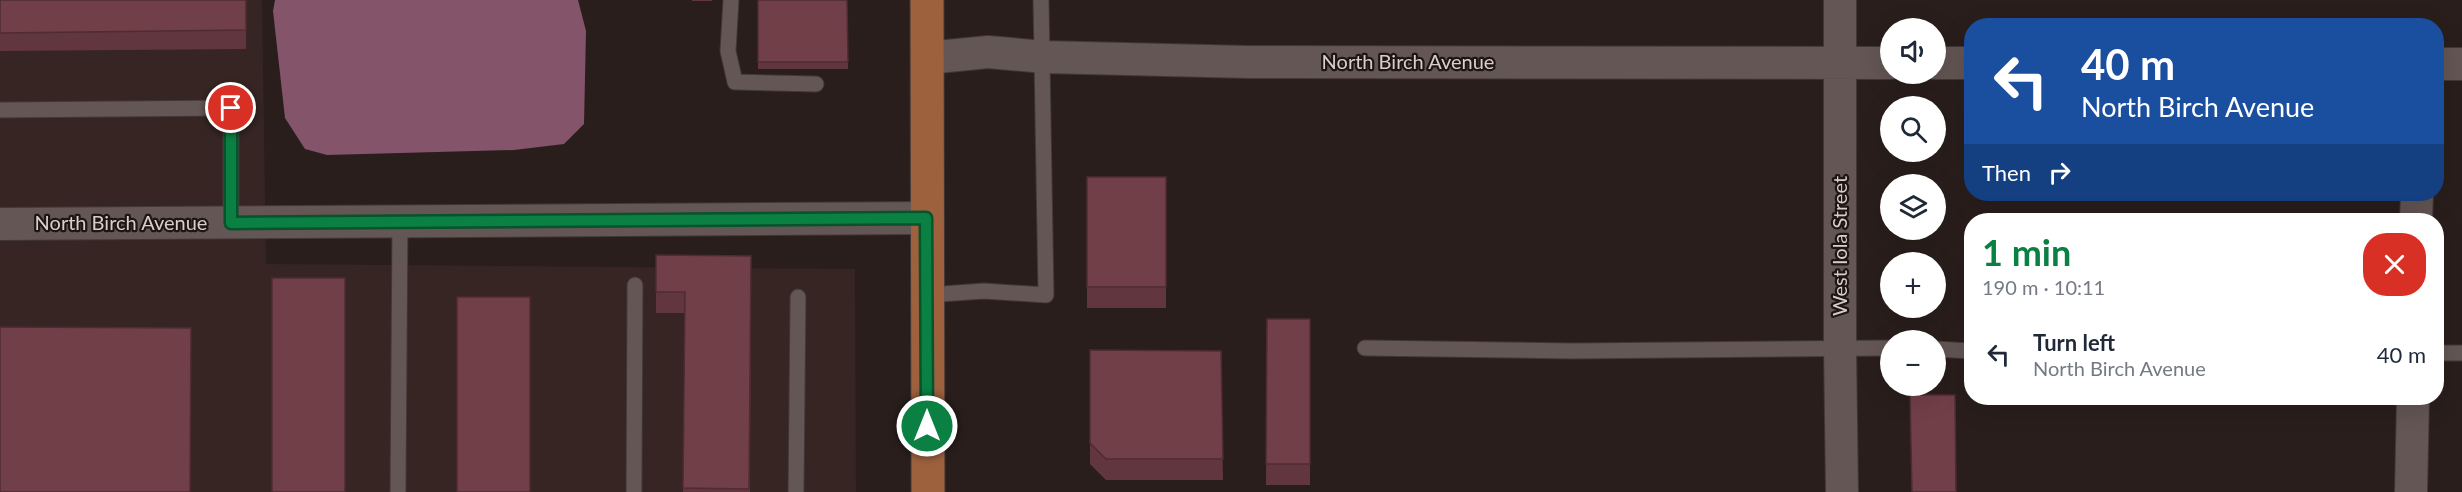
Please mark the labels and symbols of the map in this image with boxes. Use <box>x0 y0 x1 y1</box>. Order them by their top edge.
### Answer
street label: North Birch Avenue <box>1322 49 1494 73</box>
pin <box>205 82 256 133</box>
street label: West Iola Street <box>1827 176 1851 316</box>
street label: North Birch Avenue <box>35 210 207 234</box>
position arrow <box>895 394 959 458</box>

